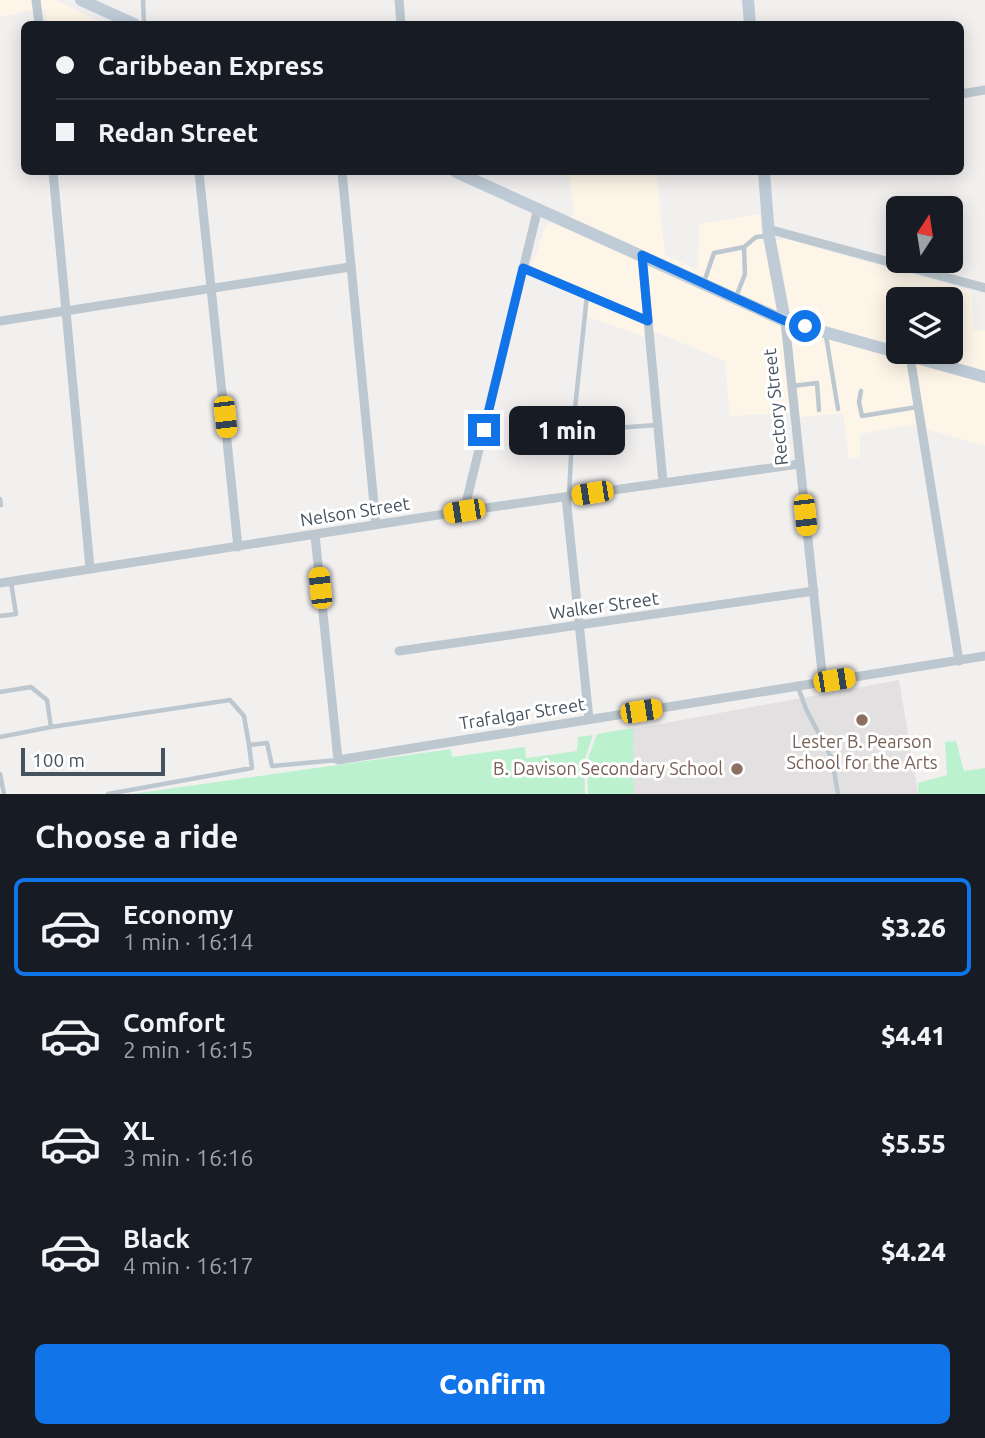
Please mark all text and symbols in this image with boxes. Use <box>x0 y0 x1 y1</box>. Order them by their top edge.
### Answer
text: Caribbean Express <box>98 51 324 80</box>
text: Redan Street <box>98 118 258 147</box>
north arrow <box>886 196 962 273</box>
map controls <box>886 196 963 364</box>
button: layers <box>886 287 963 364</box>
route start <box>789 310 821 342</box>
street label: Rectory Street <box>759 348 791 466</box>
car <box>213 395 238 439</box>
callout: 1 min <box>508 406 624 454</box>
route end <box>468 414 500 446</box>
text: 1 min <box>538 418 596 443</box>
car <box>570 479 615 507</box>
street label: Nelson Street <box>299 492 411 530</box>
car <box>793 493 818 537</box>
car <box>442 497 487 525</box>
car <box>308 566 333 610</box>
street label: Walker Street <box>548 587 660 623</box>
car <box>812 666 857 694</box>
street label: Trafalgar Street <box>458 693 586 733</box>
car <box>619 697 664 725</box>
marker: Lester B. Pearson School for the Arts <box>854 712 870 728</box>
place label: Lester B. Pearson School for the Arts <box>786 731 938 772</box>
scale bar <box>21 745 164 777</box>
text: 100 m <box>32 749 85 771</box>
place label: B. Davison Secondary School <box>493 758 723 778</box>
marker: B. Davison Secondary School <box>729 761 745 777</box>
text: Choose a ride <box>35 818 238 854</box>
icon: car <box>39 896 102 959</box>
text: Economy <box>123 900 233 929</box>
text: $3.26 <box>881 913 946 942</box>
text: 1 min · 16:14 <box>123 929 254 954</box>
icon: car <box>39 1004 102 1067</box>
text: Comfort <box>123 1008 226 1037</box>
text: $4.41 <box>881 1021 946 1050</box>
text: 2 min · 16:15 <box>123 1037 254 1062</box>
icon: car <box>39 1112 102 1175</box>
text: XL <box>123 1116 154 1145</box>
text: $5.55 <box>881 1129 946 1158</box>
text: 3 min · 16:16 <box>123 1145 254 1170</box>
icon: car <box>39 1220 102 1283</box>
text: Black <box>123 1224 190 1253</box>
text: $4.24 <box>881 1237 946 1266</box>
text: 4 min · 16:17 <box>123 1253 254 1278</box>
button: Confirm <box>35 1344 950 1424</box>

